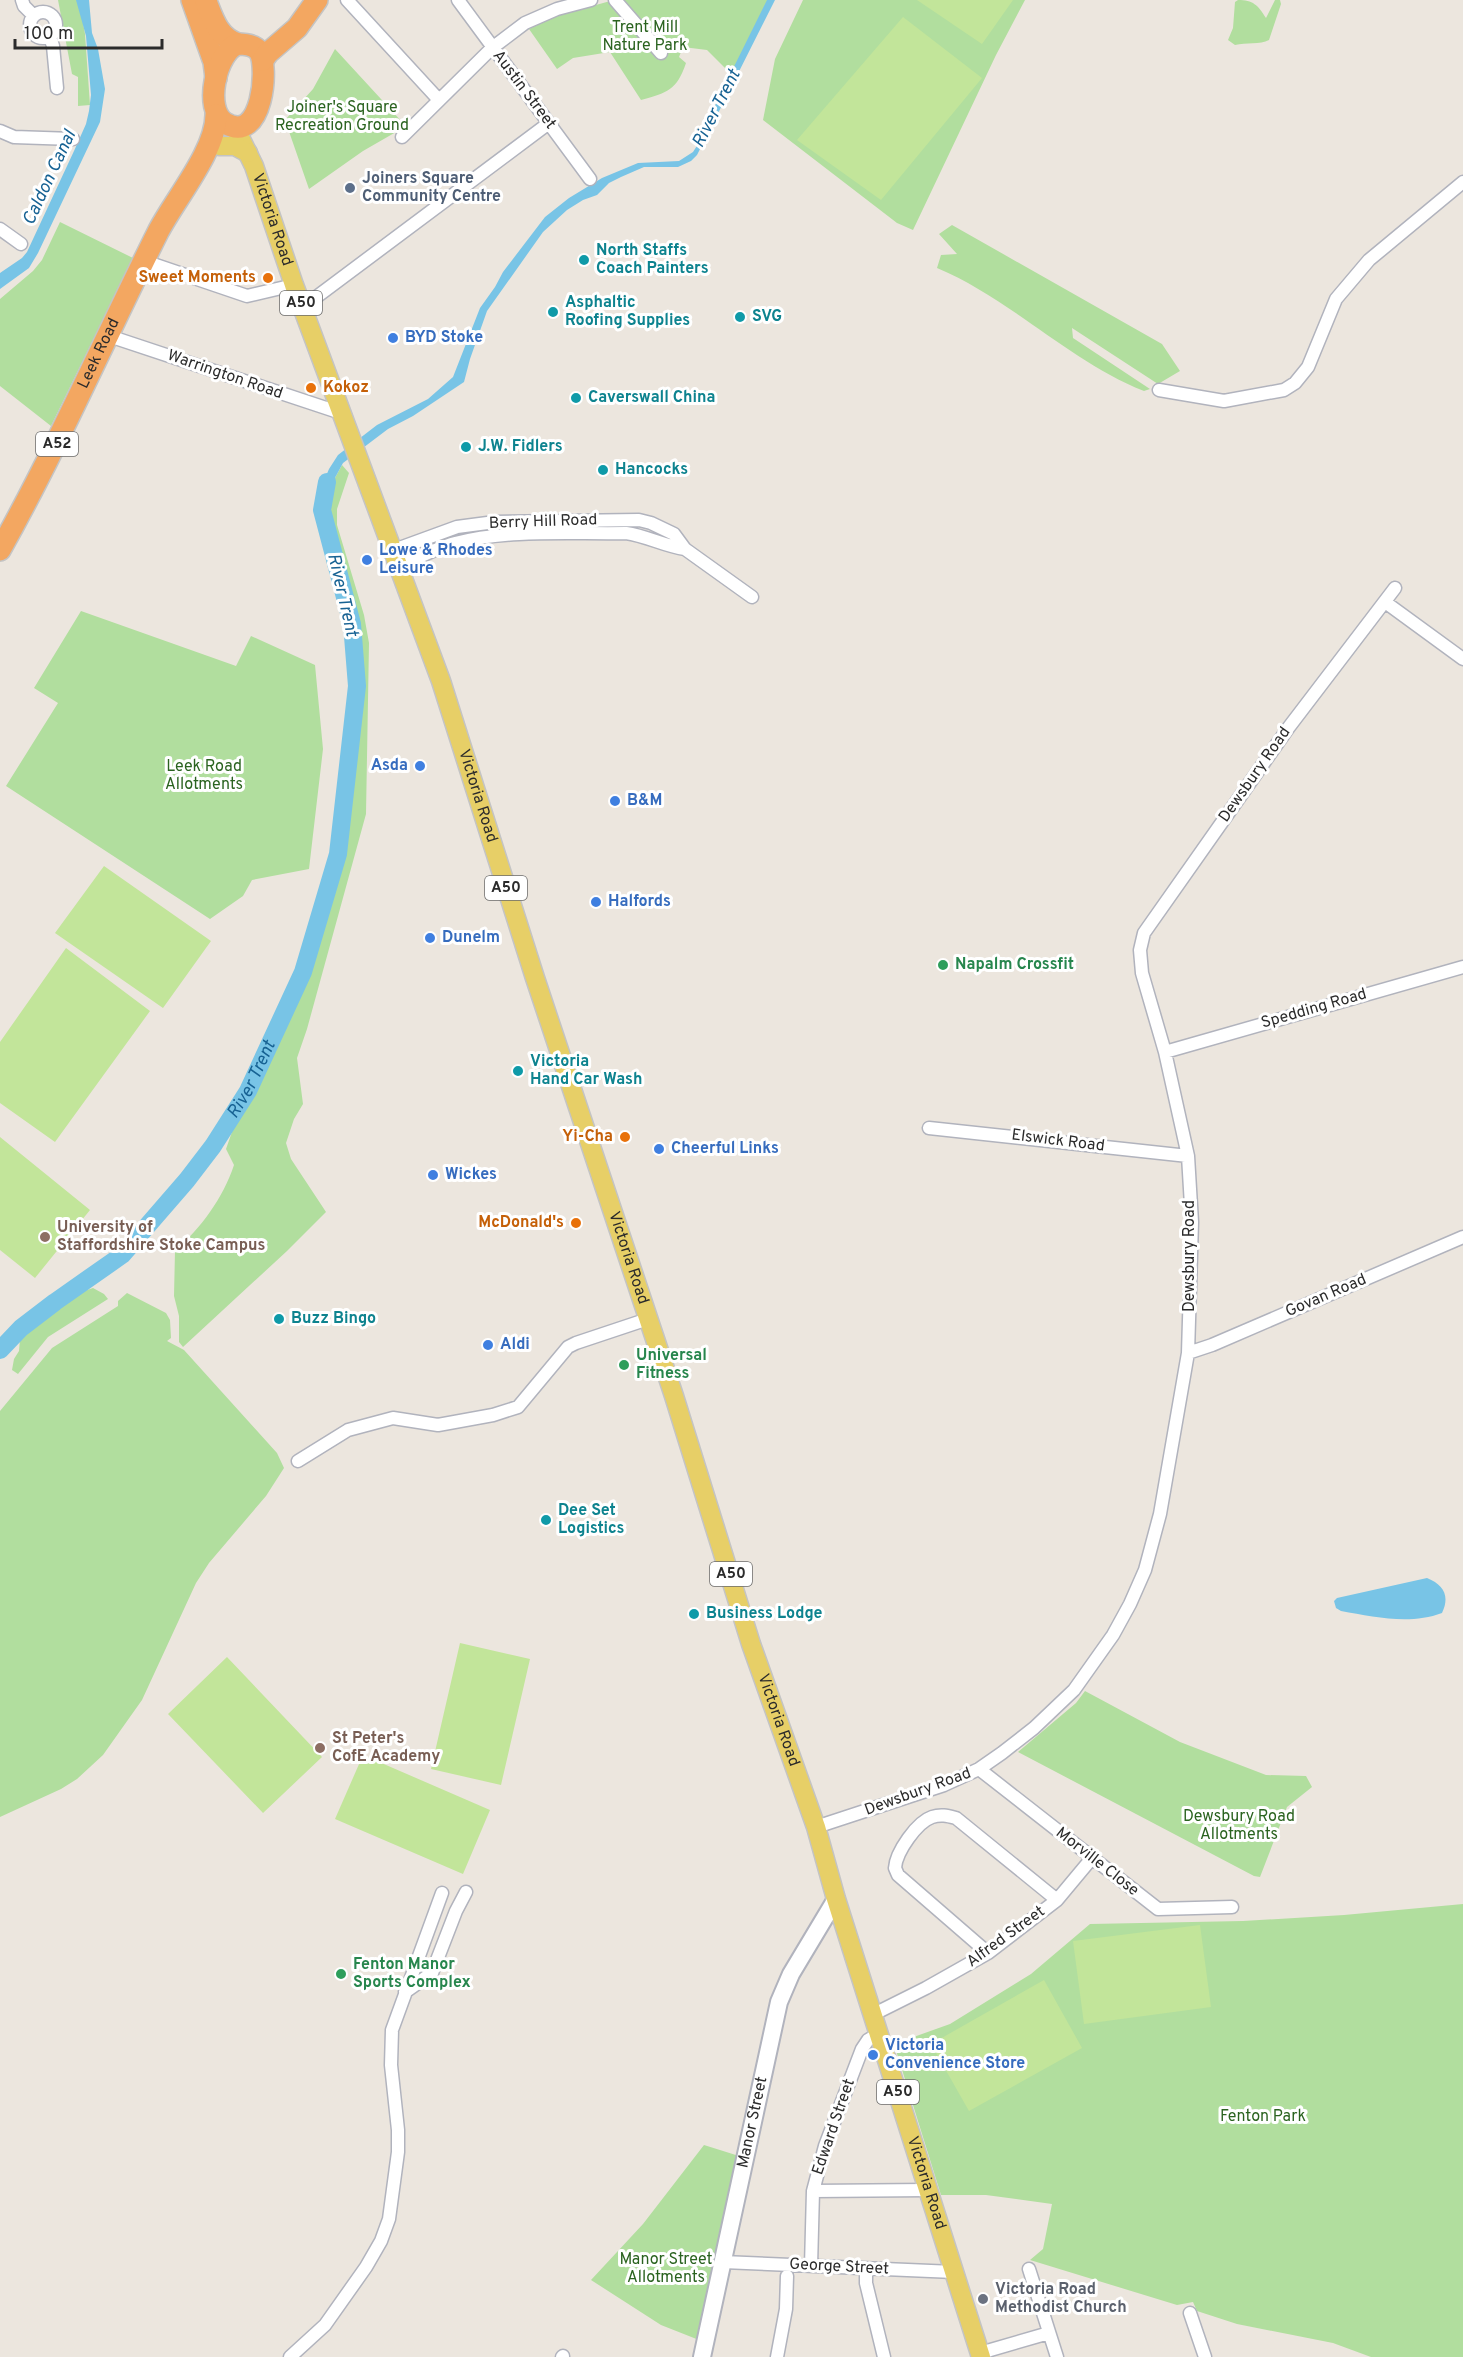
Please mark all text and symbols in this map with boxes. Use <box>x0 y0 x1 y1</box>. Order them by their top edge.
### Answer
scale bar <box>15 12 162 50</box>
park label: Trent Mill Nature Park <box>602 18 688 56</box>
text: 100 m <box>24 23 73 46</box>
street label: Austin Street <box>488 47 560 133</box>
water label: River Trent <box>688 65 747 152</box>
park label: Joiner's Square Recreation Ground <box>275 98 409 136</box>
water label: Caldon Canal <box>18 126 83 229</box>
place label: Joiners Square Community Centre <box>362 169 501 207</box>
street label: Victoria Road <box>247 171 297 269</box>
marker: Joiners Square Community Centre <box>343 181 357 195</box>
place label: North Staffs Coach Painters <box>596 241 709 279</box>
marker: North Staffs Coach Painters <box>577 253 591 267</box>
place label: Sweet Moments <box>138 268 256 288</box>
marker: Sweet Moments <box>261 271 275 285</box>
road number: A50 <box>280 291 322 315</box>
place label: Asphaltic Roofing Supplies <box>565 293 690 331</box>
marker: Asphaltic Roofing Supplies <box>546 305 560 319</box>
place label: SVG <box>752 307 782 327</box>
marker: SVG <box>733 310 747 324</box>
street label: Leek Road <box>74 315 124 392</box>
place label: BYD Stoke <box>405 328 483 348</box>
marker: BYD Stoke <box>386 331 400 345</box>
street label: Warrington Road <box>165 346 285 404</box>
place label: Kokoz <box>323 378 369 398</box>
marker: Kokoz <box>304 381 318 395</box>
place label: Caverswall China <box>588 388 716 408</box>
marker: Caverswall China <box>569 391 583 405</box>
road number: A52 <box>36 432 78 456</box>
place label: J.W. Fidlers <box>478 437 563 457</box>
marker: J.W. Fidlers <box>459 440 473 454</box>
place label: Hancocks <box>615 460 688 480</box>
marker: Hancocks <box>596 463 610 477</box>
street label: Berry Hill Road <box>488 510 598 534</box>
place label: Lowe & Rhodes Leisure <box>379 541 493 579</box>
water label: River Trent <box>321 551 363 640</box>
marker: Lowe & Rhodes Leisure <box>360 553 374 567</box>
street label: Dewsbury Road <box>1215 723 1295 827</box>
street label: Victoria Road <box>453 747 502 845</box>
place label: Asda <box>371 756 408 776</box>
park label: Leek Road Allotments <box>165 757 243 795</box>
marker: Asda <box>413 759 427 773</box>
place label: B&M <box>627 791 662 811</box>
marker: B&M <box>608 794 622 808</box>
road number: A50 <box>485 876 527 900</box>
place label: Halfords <box>608 892 671 912</box>
marker: Halfords <box>589 895 603 909</box>
place label: Dunelm <box>442 928 500 948</box>
marker: Dunelm <box>423 931 437 945</box>
place label: Napalm Crossfit <box>955 955 1074 975</box>
marker: Napalm Crossfit <box>936 958 950 972</box>
street label: Spedding Road <box>1259 984 1369 1034</box>
water label: River Trent <box>222 1036 282 1123</box>
place label: Victoria Hand Car Wash <box>530 1052 642 1090</box>
marker: Victoria Hand Car Wash <box>511 1064 525 1078</box>
street label: Elswick Road <box>1010 1125 1106 1157</box>
place label: Yi-Cha <box>562 1127 613 1147</box>
marker: Yi-Cha <box>618 1130 632 1144</box>
place label: Cheerful Links <box>671 1139 779 1159</box>
marker: Cheerful Links <box>652 1142 666 1156</box>
place label: Wickes <box>445 1165 497 1185</box>
marker: Wickes <box>426 1168 440 1182</box>
street label: Dewsbury Road <box>1180 1200 1200 1312</box>
street label: Victoria Road <box>603 1209 653 1307</box>
place label: McDonald's <box>478 1213 564 1233</box>
marker: McDonald's <box>569 1216 583 1230</box>
place label: University of Staffordshire Stoke Campus <box>57 1218 265 1256</box>
marker: University of Staffordshire Stoke Campus <box>38 1230 52 1244</box>
street label: Govan Road <box>1282 1270 1370 1322</box>
place label: Buzz Bingo <box>291 1309 376 1329</box>
marker: Buzz Bingo <box>272 1312 286 1326</box>
place label: Aldi <box>500 1335 530 1355</box>
marker: Aldi <box>481 1338 495 1352</box>
place label: Universal Fitness <box>636 1346 707 1384</box>
marker: Universal Fitness <box>617 1358 631 1372</box>
place label: Dee Set Logistics <box>558 1501 625 1539</box>
marker: Dee Set Logistics <box>539 1513 553 1527</box>
road number: A50 <box>710 1562 752 1586</box>
place label: Business Lodge <box>706 1604 823 1624</box>
marker: Business Lodge <box>687 1607 701 1621</box>
street label: Victoria Road <box>753 1671 804 1769</box>
place label: St Peter's CofE Academy <box>332 1729 440 1767</box>
marker: St Peter's CofE Academy <box>313 1741 327 1755</box>
street label: Dewsbury Road <box>862 1763 974 1821</box>
park label: Dewsbury Road Allotments <box>1183 1807 1295 1845</box>
street label: Morville Close <box>1051 1823 1143 1901</box>
street label: Alfred Street <box>963 1902 1049 1972</box>
place label: Fenton Manor Sports Complex <box>353 1955 471 1993</box>
marker: Fenton Manor Sports Complex <box>334 1967 348 1981</box>
place label: Victoria Convenience Store <box>885 2036 1025 2074</box>
marker: Victoria Convenience Store <box>866 2048 880 2062</box>
street label: Manor Street <box>733 2075 773 2170</box>
street label: Edward Street <box>808 2076 860 2178</box>
road number: A50 <box>877 2080 919 2104</box>
park label: Fenton Park <box>1220 2107 1306 2127</box>
street label: Victoria Road <box>902 2134 950 2232</box>
park label: Manor Street Allotments <box>619 2250 713 2288</box>
street label: George Street <box>789 2254 889 2280</box>
place label: Victoria Road Methodist Church <box>995 2280 1127 2318</box>
marker: Victoria Road Methodist Church <box>976 2292 990 2306</box>

